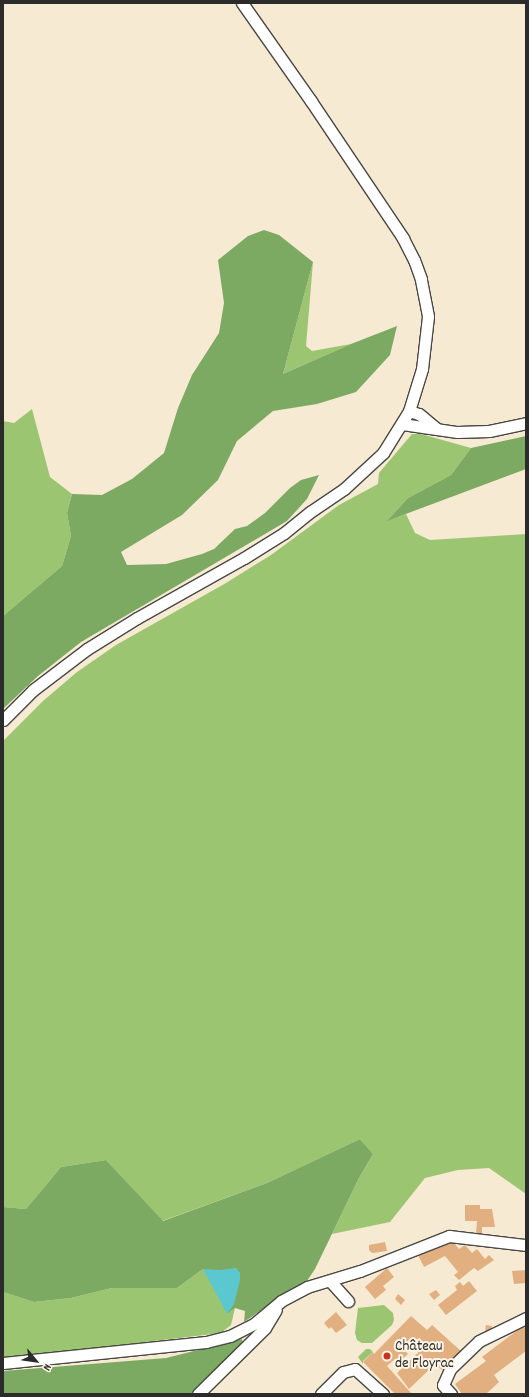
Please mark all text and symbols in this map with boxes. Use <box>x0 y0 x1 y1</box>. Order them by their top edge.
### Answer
place label: Château de Floyrac <box>395 1338 454 1373</box>
north arrow <box>16 1341 56 1381</box>
marker: Château de Floyrac <box>382 1351 392 1361</box>
text: N <box>38 1361 55 1373</box>

